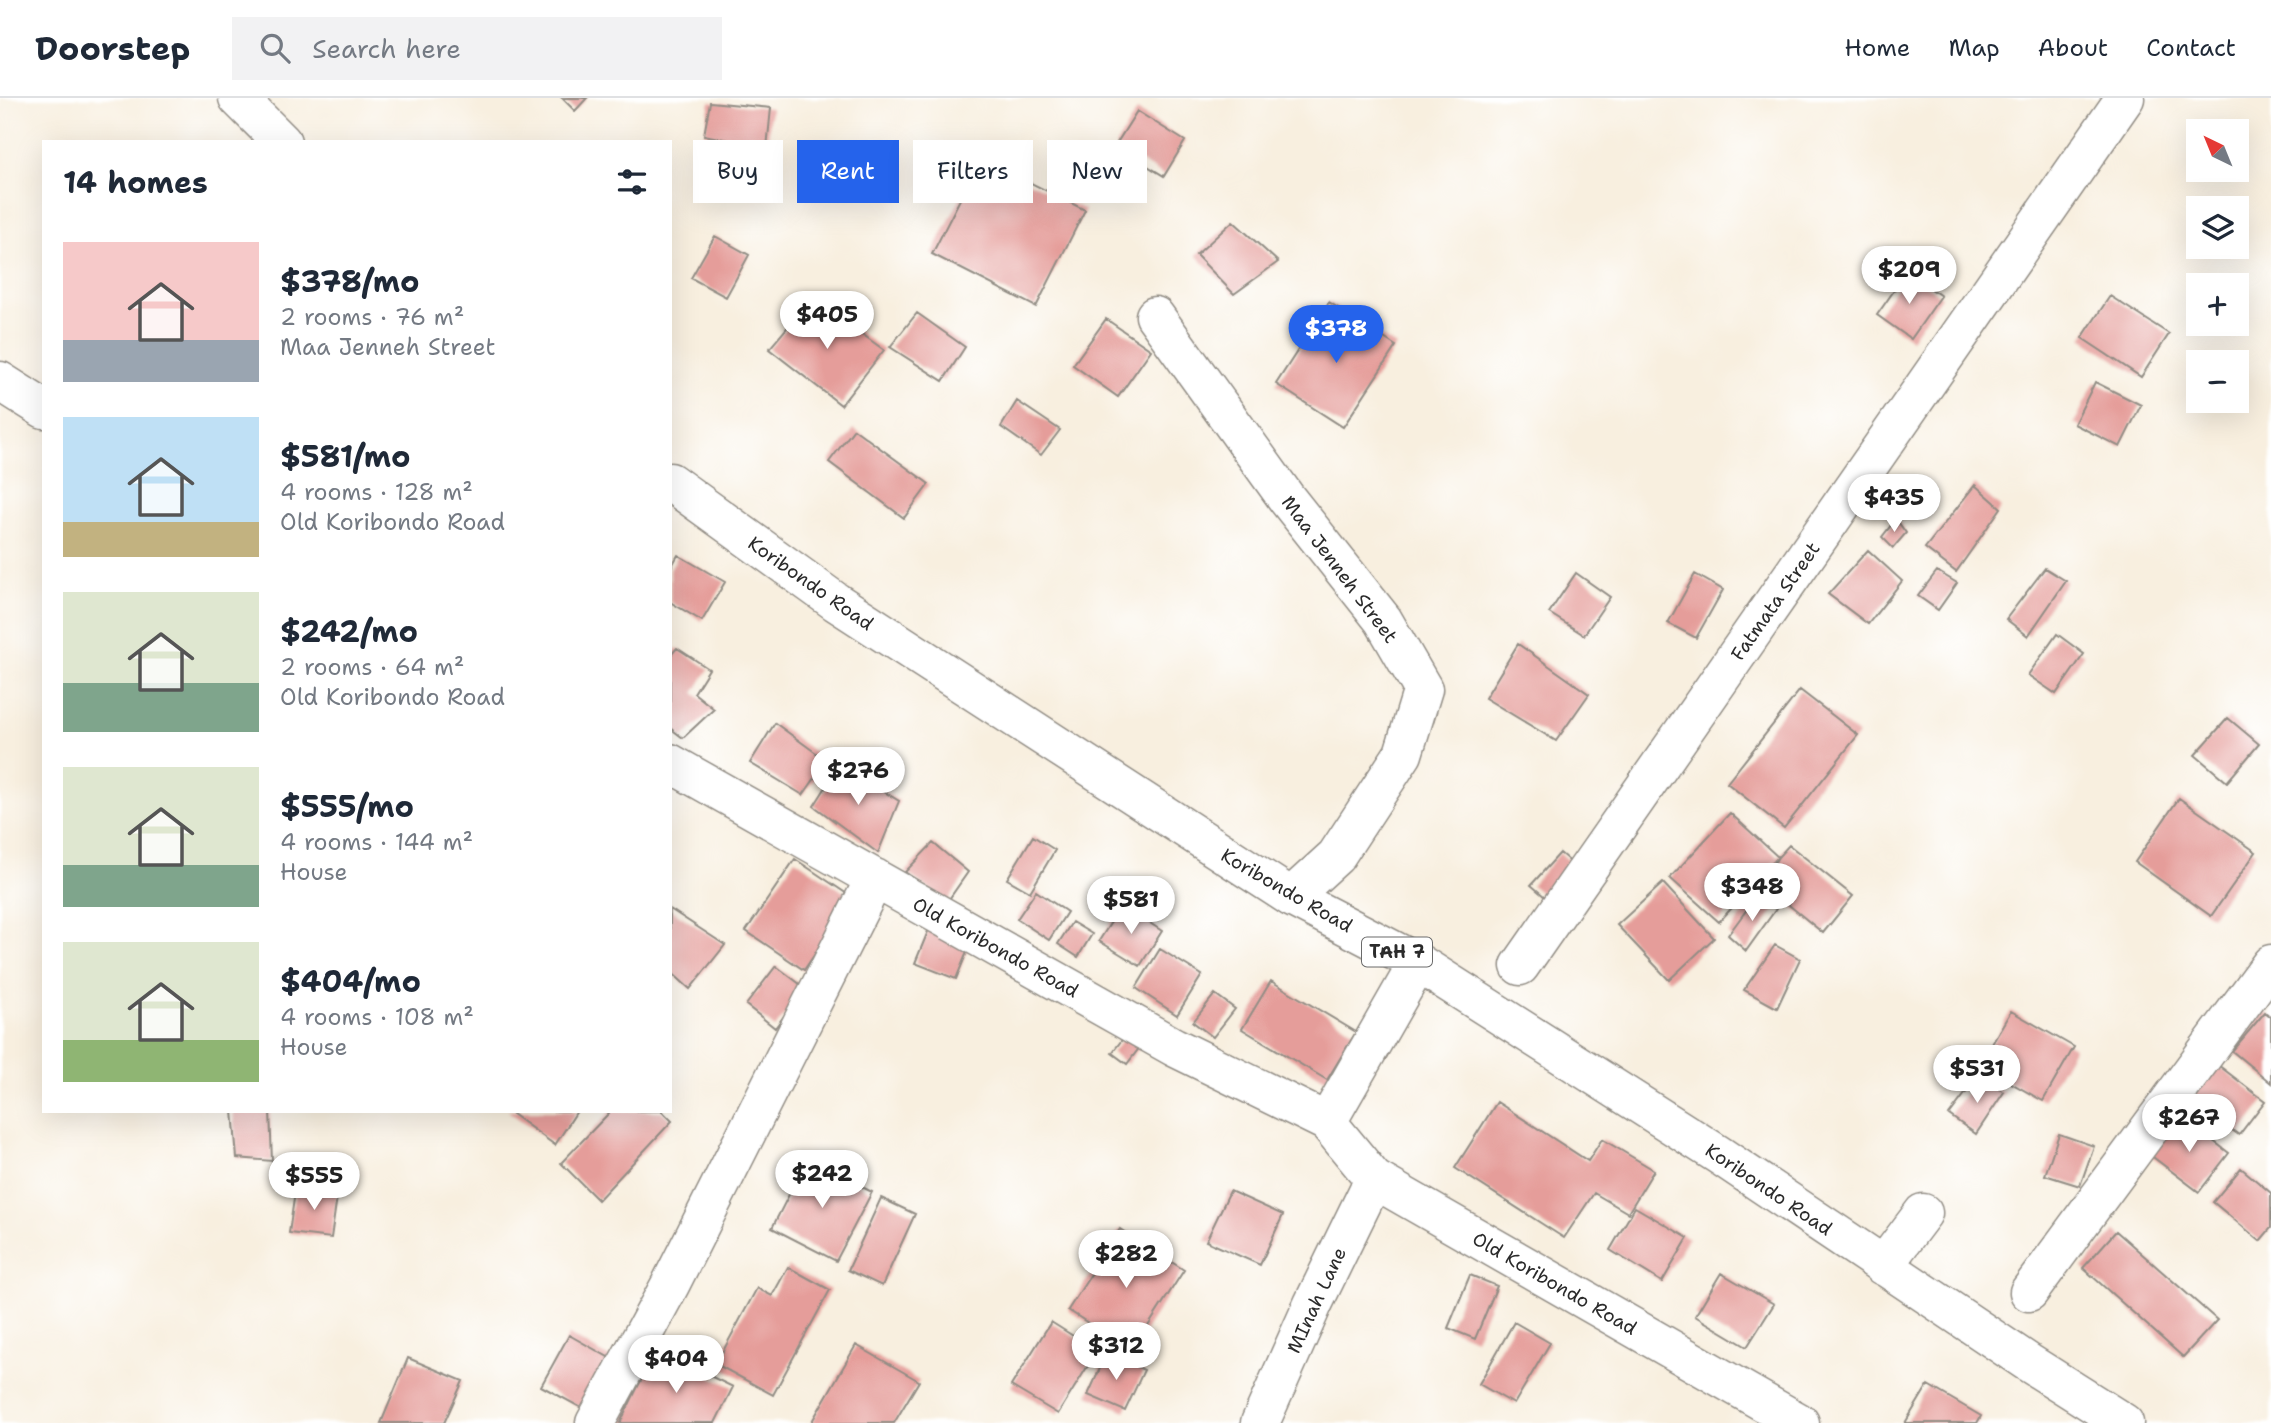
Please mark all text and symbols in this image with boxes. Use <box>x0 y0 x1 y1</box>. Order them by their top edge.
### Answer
search box <box>232 17 722 80</box>
text: Doorstep <box>35 26 190 71</box>
icon: search <box>256 29 294 67</box>
text: Search here <box>312 31 461 66</box>
text: Home <box>1844 32 1910 64</box>
text: Map <box>1948 32 2000 64</box>
text: About <box>2038 32 2108 64</box>
text: Contact <box>2146 32 2236 64</box>
north arrow <box>2186 119 2249 182</box>
map controls <box>2186 119 2249 413</box>
chip: Buy <box>693 140 783 203</box>
chip: Rent <box>797 140 899 203</box>
chip: Filters <box>913 140 1033 203</box>
chip: New <box>1047 140 1147 203</box>
text: 14 homes <box>63 162 208 203</box>
icon: filters <box>613 163 651 201</box>
button: layers <box>2186 196 2249 259</box>
pin: $209 <box>1868 246 1950 306</box>
text: $209 <box>1878 254 1940 284</box>
text: $378/mo <box>280 261 419 302</box>
icon: home <box>119 270 203 354</box>
button: + <box>2186 273 2249 336</box>
pin: $405 <box>786 292 868 351</box>
text: $405 <box>796 299 858 329</box>
text: 2 rooms · 76 m² <box>280 302 464 332</box>
pin: $378 <box>1295 306 1377 365</box>
text: $378 <box>1305 313 1367 343</box>
text: Maa Jenneh Street <box>280 332 496 362</box>
button: − <box>2186 350 2249 413</box>
text: $581/mo <box>280 436 411 477</box>
icon: home <box>119 445 203 529</box>
pin: $435 <box>1853 474 1935 534</box>
text: 4 rooms · 128 m² <box>280 477 473 507</box>
text: $435 <box>1864 482 1924 512</box>
street label: Maa Jenneh Street <box>1276 491 1403 648</box>
text: Old Koribondo Road <box>280 507 505 537</box>
street label: Koribondo Road <box>743 531 878 636</box>
street label: Fatmata Street <box>1725 537 1826 665</box>
text: $242/mo <box>280 611 418 652</box>
icon: home <box>119 620 203 704</box>
text: 2 rooms · 64 m² <box>280 652 464 682</box>
text: Old Koribondo Road <box>280 682 505 712</box>
pin: $276 <box>817 748 899 807</box>
text: $276 <box>827 755 889 785</box>
text: $555/mo <box>280 786 414 827</box>
icon: home <box>119 795 203 879</box>
text: 4 rooms · 144 m² <box>280 827 473 857</box>
street label: Koribondo Road <box>1216 843 1357 938</box>
text: House <box>280 857 348 887</box>
pin: $348 <box>1711 864 1793 923</box>
text: $348 <box>1720 871 1784 901</box>
pin: $581 <box>1090 876 1172 936</box>
text: $581 <box>1103 884 1159 914</box>
street label: Old Koribondo Road <box>908 891 1083 1003</box>
road number: TAH 7 <box>1362 938 1432 966</box>
text: $404/mo <box>280 961 421 1002</box>
icon: home <box>119 970 203 1054</box>
text: 4 rooms · 108 m² <box>280 1002 474 1032</box>
text: House <box>280 1032 348 1062</box>
pin: $531 <box>1936 1046 2018 1105</box>
text: $531 <box>1949 1053 2005 1083</box>
pin: $267 <box>2148 1094 2230 1154</box>
text: $267 <box>2158 1102 2220 1132</box>
street label: Koribondo Road <box>1700 1138 1837 1241</box>
pin: $242 <box>781 1150 863 1210</box>
pin: $555 <box>273 1152 355 1212</box>
text: $242 <box>791 1158 853 1188</box>
text: $555 <box>285 1160 343 1190</box>
street label: Old Koribondo Road <box>1468 1226 1641 1341</box>
pin: $282 <box>1085 1230 1167 1290</box>
text: $282 <box>1094 1238 1158 1268</box>
street label: MInah Lane <box>1281 1243 1352 1357</box>
pin: $312 <box>1075 1322 1157 1382</box>
text: $312 <box>1088 1330 1144 1360</box>
pin: $404 <box>635 1336 717 1395</box>
text: $404 <box>644 1343 708 1373</box>

